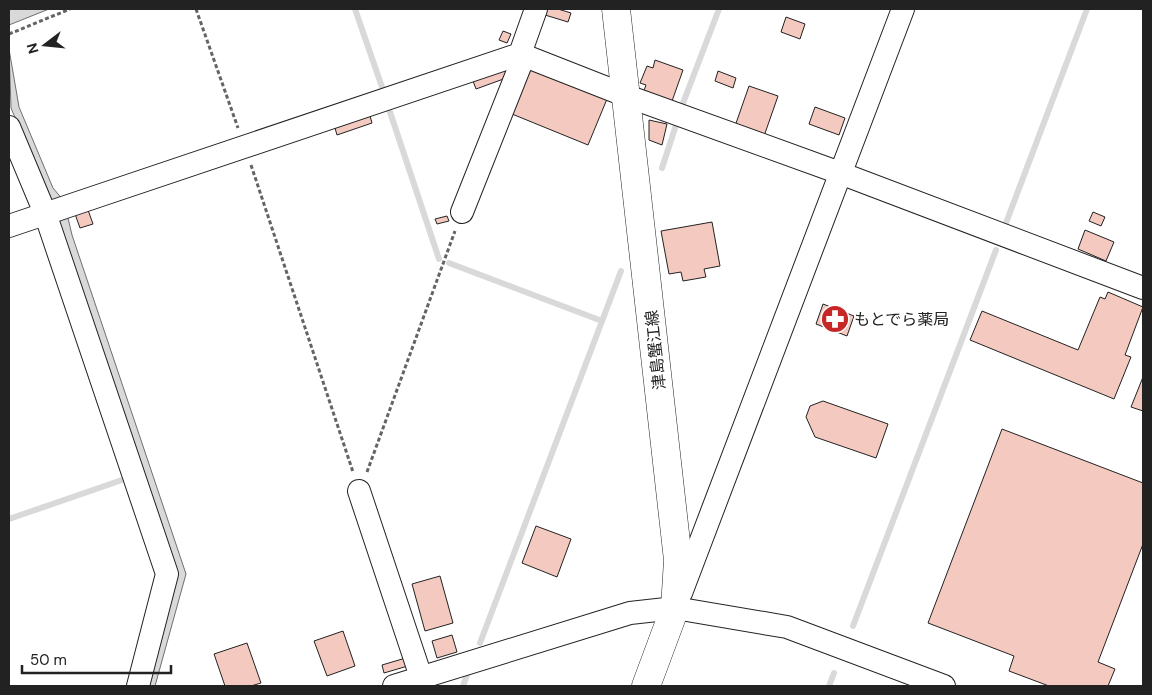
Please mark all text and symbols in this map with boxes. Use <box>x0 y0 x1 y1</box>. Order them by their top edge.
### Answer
north arrow <box>20 20 70 70</box>
text: N <box>22 41 43 56</box>
pharmacy icon: もとでら薬局 <box>820 304 850 334</box>
street label: 津島蟹江線 <box>641 309 670 391</box>
place label: もとでら薬局 <box>854 309 949 330</box>
scale bar <box>22 642 171 674</box>
text: 50 m <box>30 650 67 670</box>

